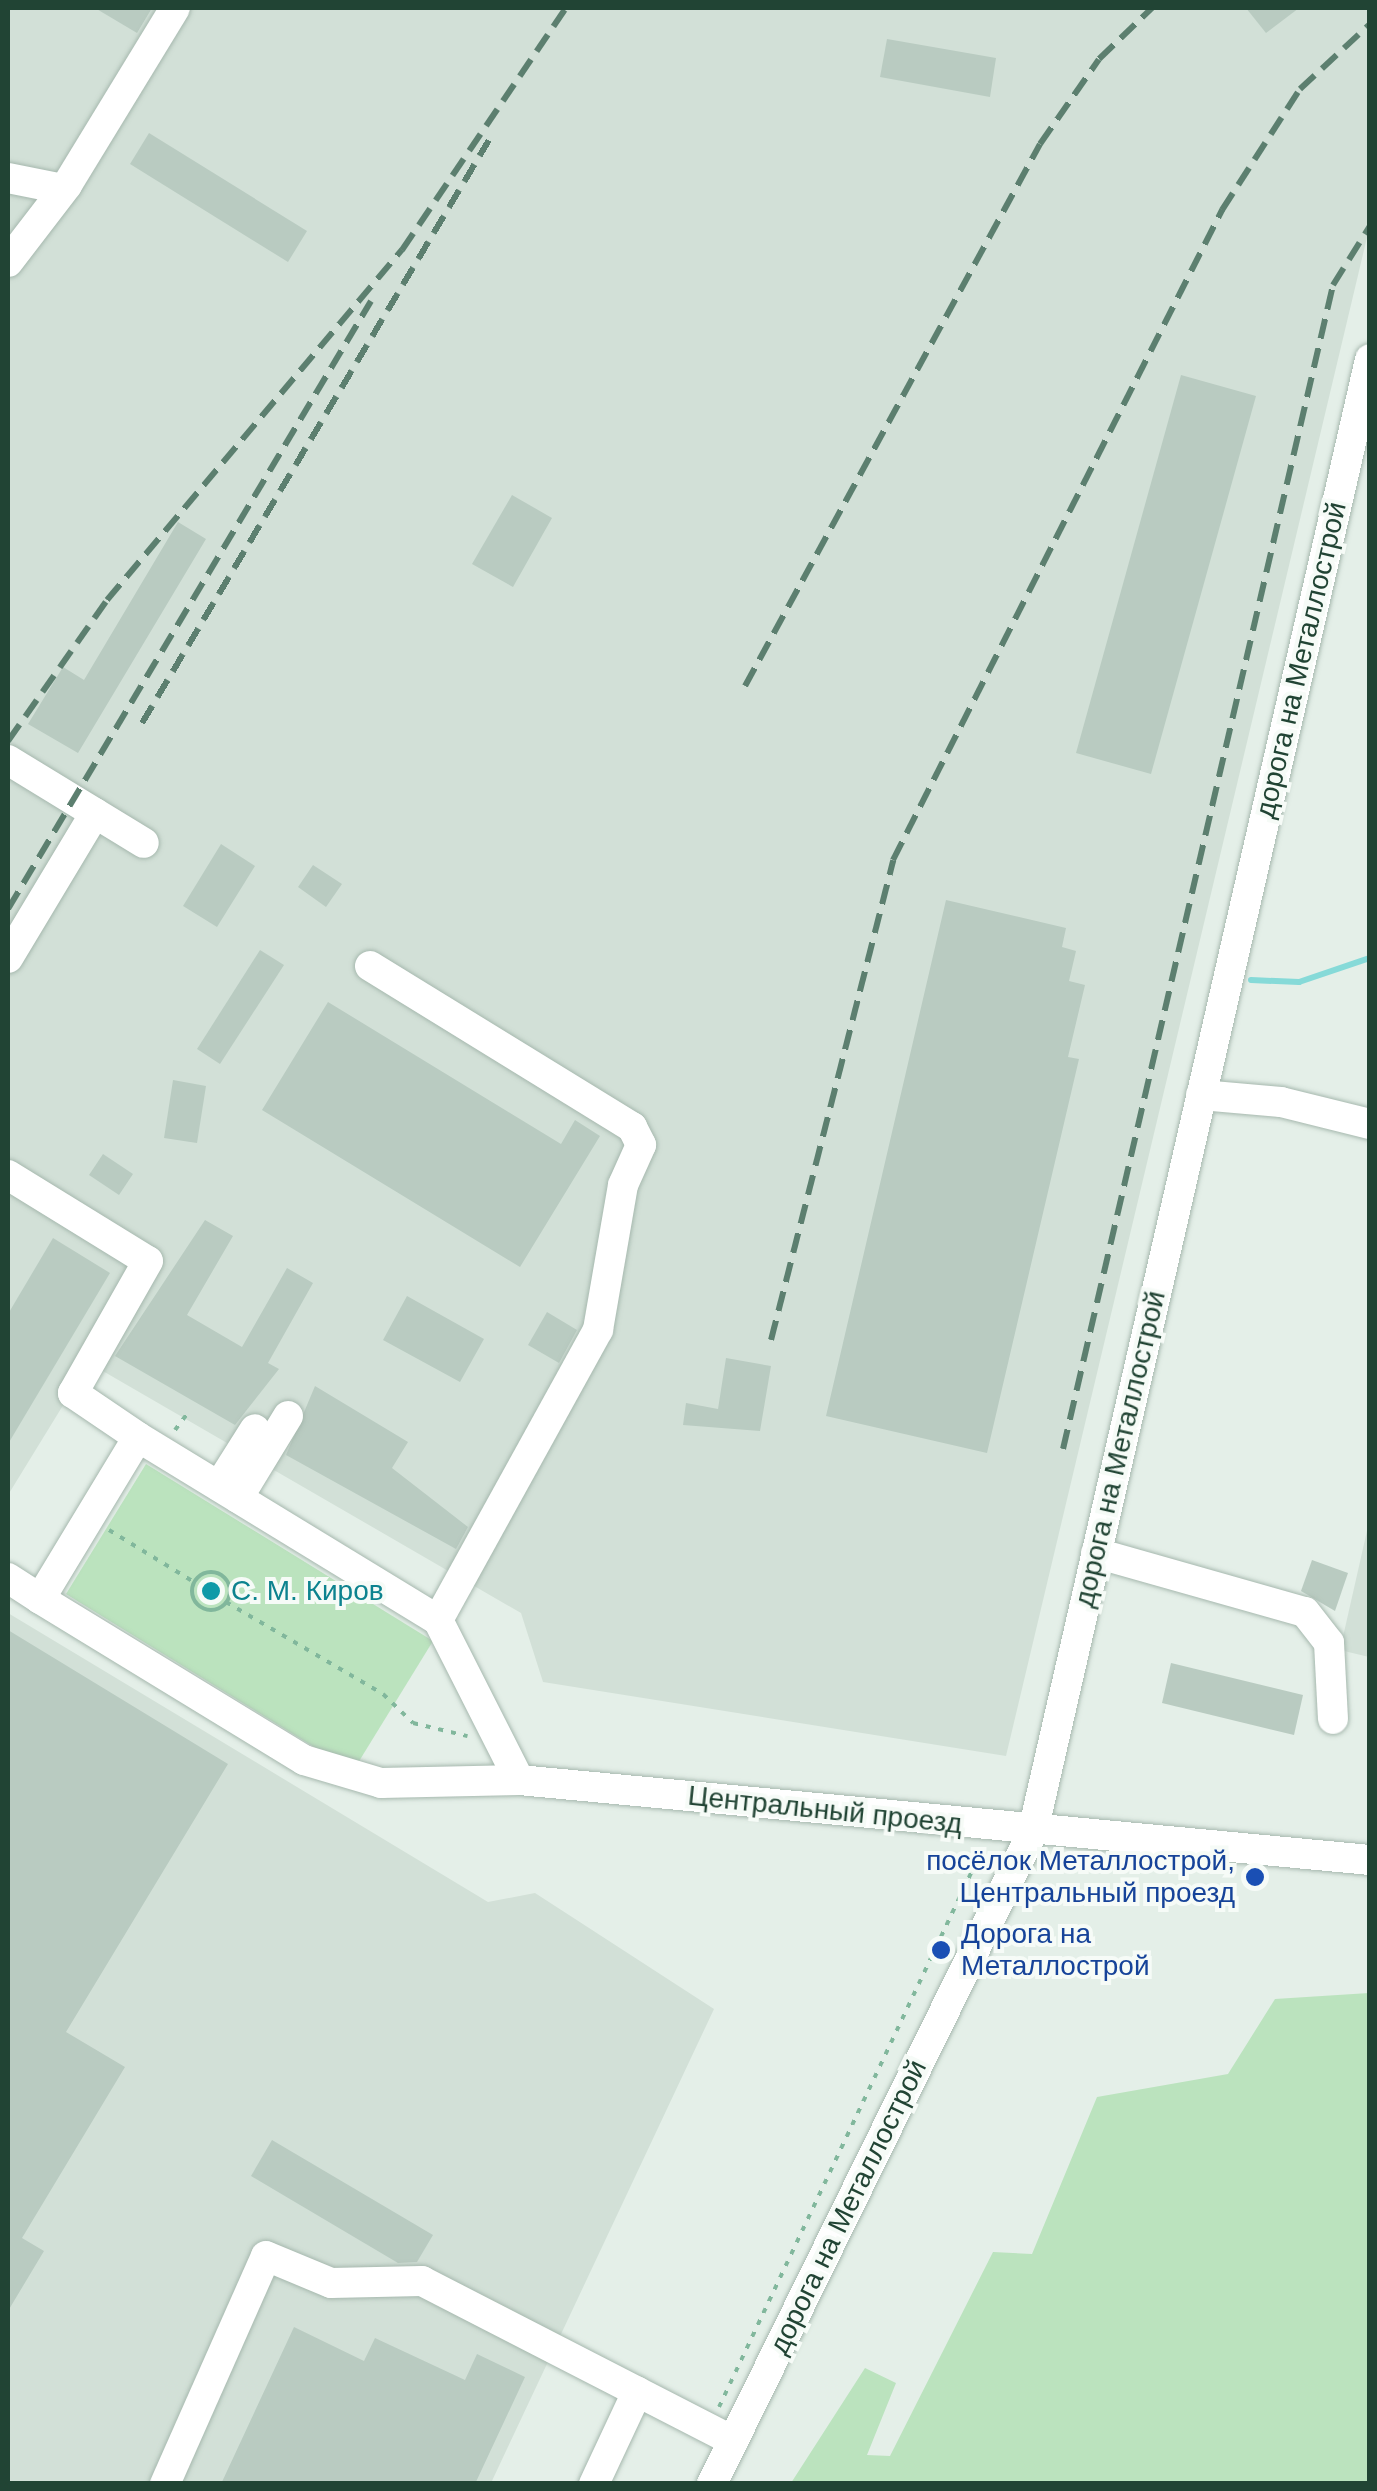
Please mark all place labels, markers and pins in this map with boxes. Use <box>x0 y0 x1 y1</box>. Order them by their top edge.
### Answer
place label: С. М. Киров <box>231 1574 384 1608</box>
marker: С. М. Киров <box>200 1580 222 1602</box>
place label: посёлок Металлострой, Центральный проезд <box>926 1844 1235 1910</box>
marker: посёлок Металлострой, Центральный проезд <box>1244 1866 1266 1888</box>
place label: Дорога на Металлострой <box>961 1917 1150 1983</box>
marker: Дорога на Металлострой <box>930 1939 952 1961</box>

